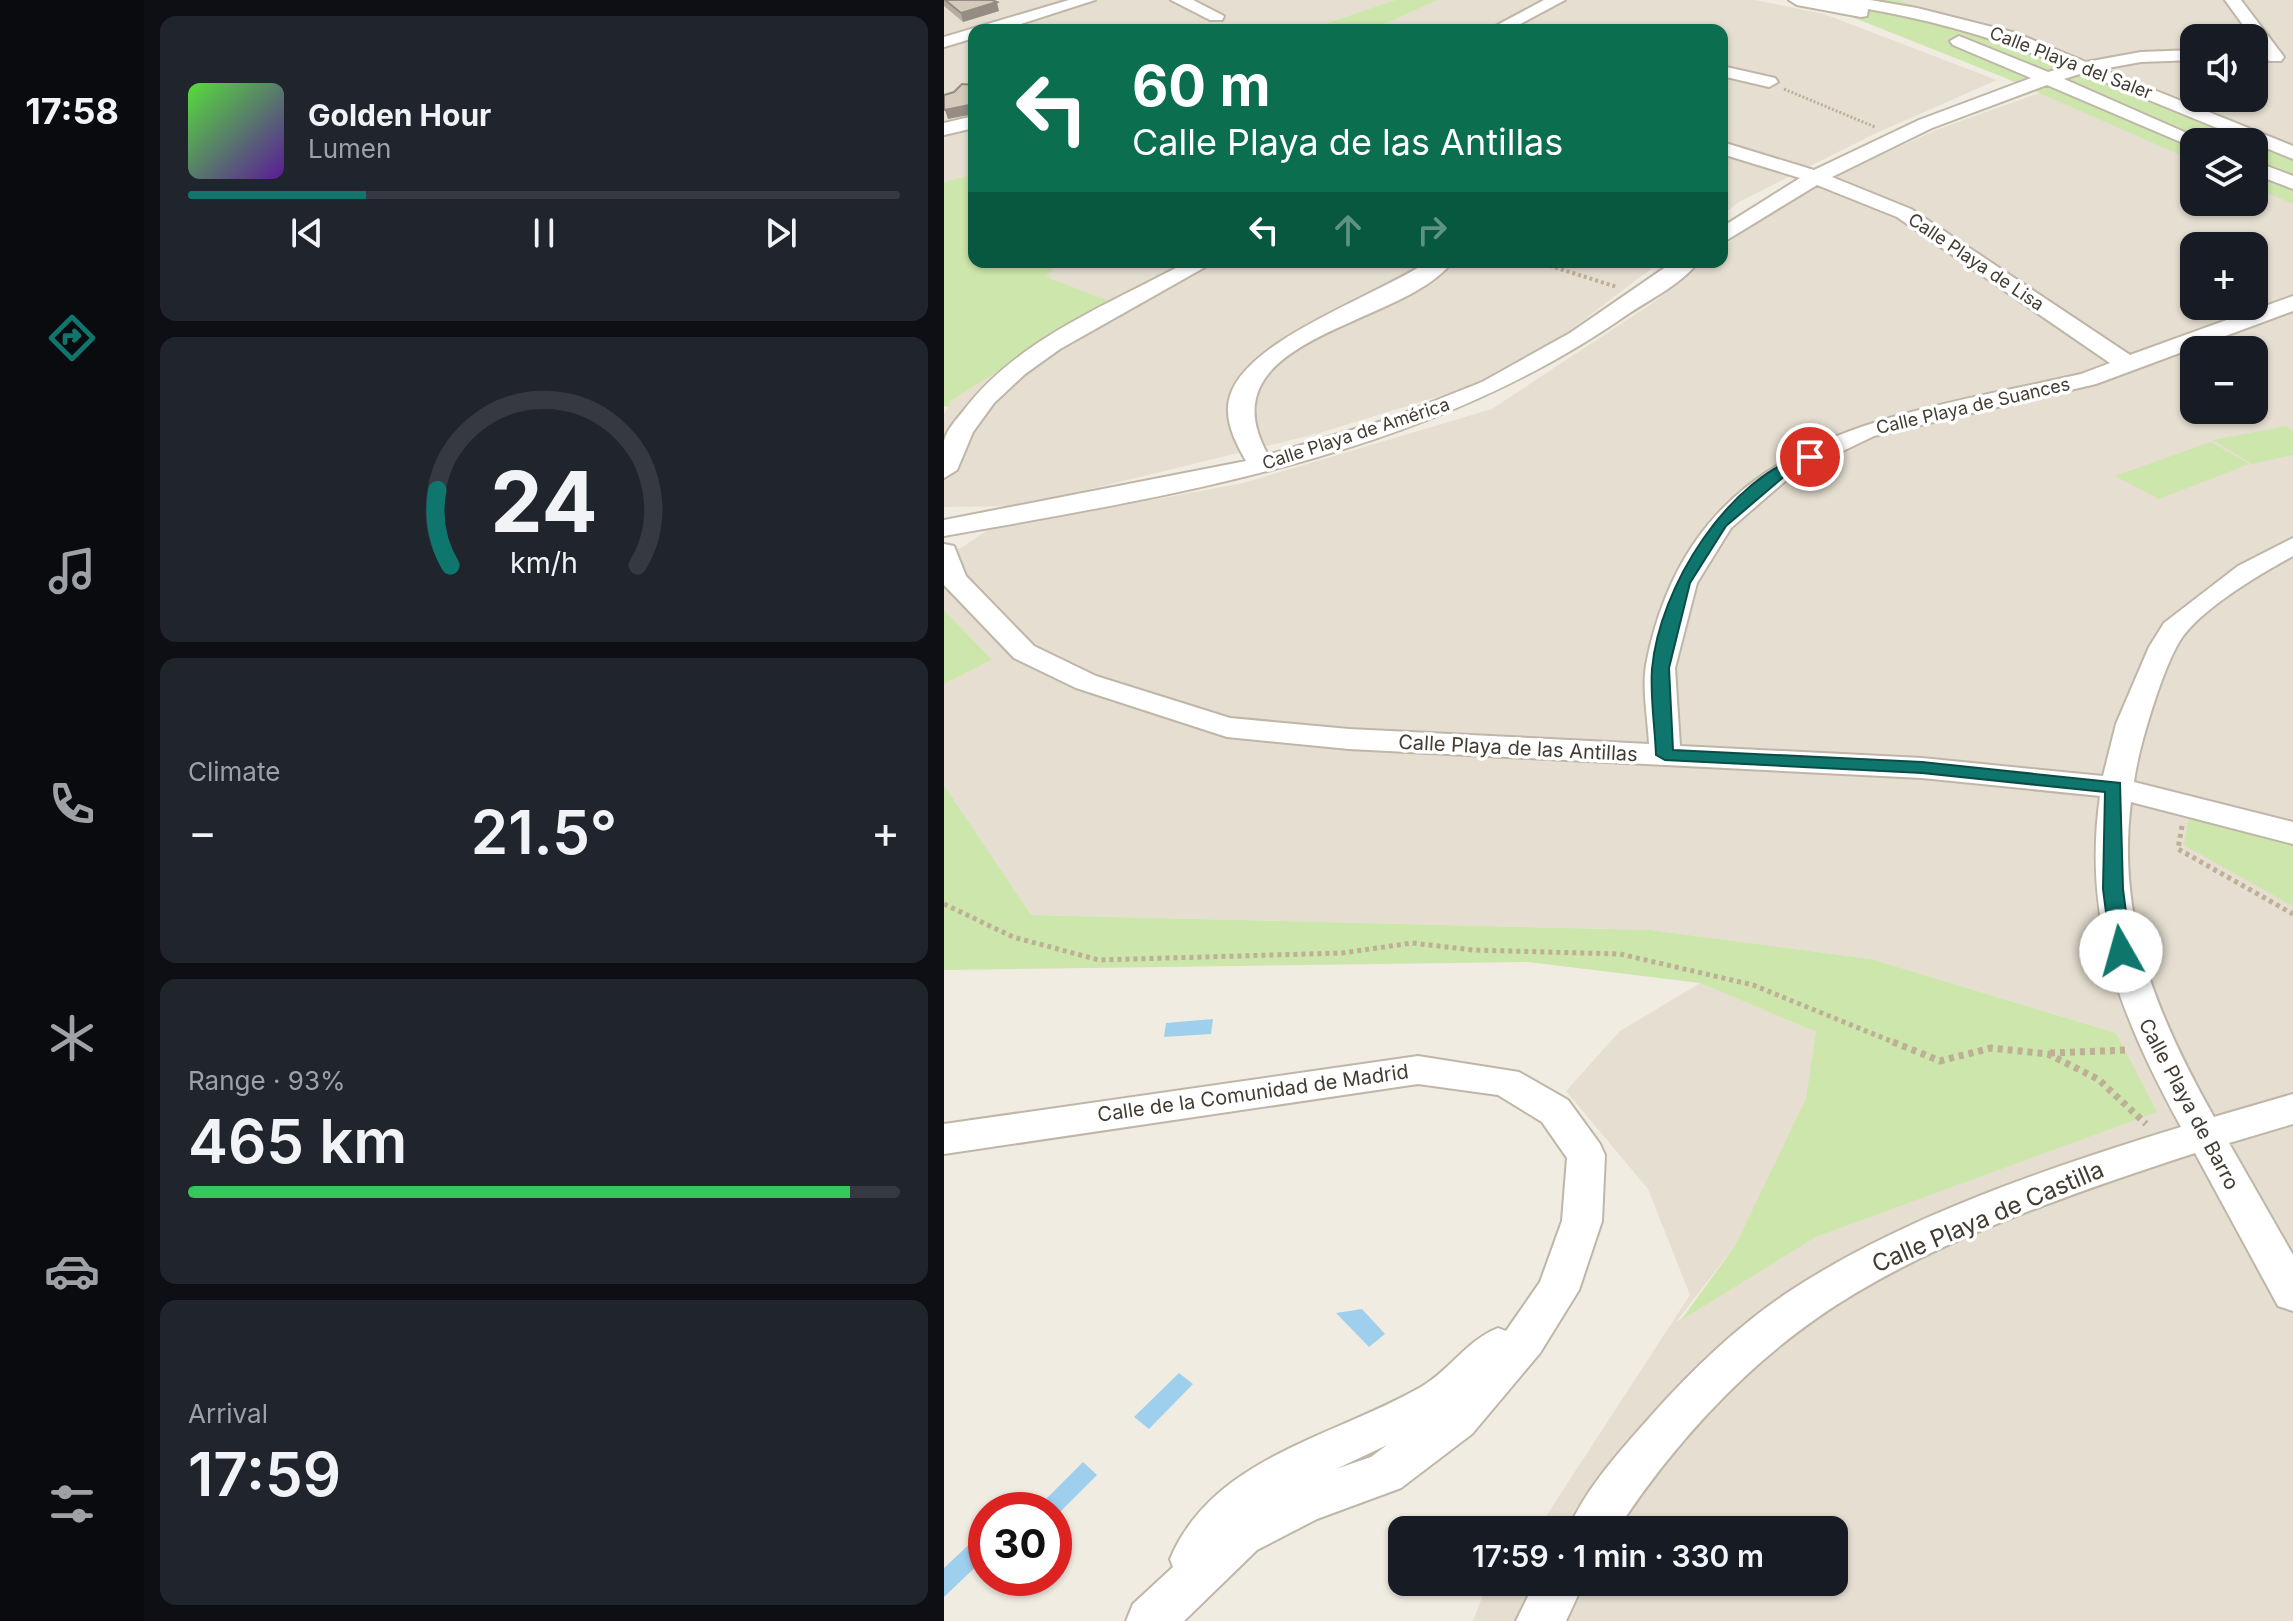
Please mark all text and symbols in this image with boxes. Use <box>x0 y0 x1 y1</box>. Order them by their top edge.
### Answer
street label: Calle Playa del Saler <box>1987 22 2156 103</box>
map controls <box>2180 24 2268 424</box>
button: sound <box>2180 24 2268 112</box>
text: 60 m <box>1132 52 1271 120</box>
icon: left <box>1000 56 1104 160</box>
text: 17:58 <box>25 89 119 133</box>
text: Golden Hour <box>308 97 491 133</box>
text: Calle Playa de las Antillas <box>1132 120 1563 164</box>
button: layers <box>2180 128 2268 216</box>
text: Lumen <box>308 133 391 164</box>
icon: left <box>1242 208 1286 252</box>
icon: ahead <box>1326 208 1370 252</box>
icon: right <box>1410 208 1454 252</box>
street label: Calle Playa de Lisa <box>1904 208 2048 315</box>
icon: previous <box>285 211 329 255</box>
icon: pause <box>522 211 566 255</box>
icon: next <box>759 211 803 255</box>
button: + <box>2180 232 2268 320</box>
icon: directions <box>44 310 100 366</box>
button: − <box>2180 336 2268 424</box>
street label: Calle Playa de Suances <box>1874 373 2072 438</box>
street label: Calle Playa de América <box>1260 393 1452 474</box>
pin <box>1776 423 1844 491</box>
icon: arrive <box>1788 435 1832 479</box>
text: 24 <box>490 450 598 551</box>
icon: music <box>44 543 100 599</box>
text: km/h <box>510 545 578 580</box>
street label: Calle Playa de las Antillas <box>1398 730 1638 766</box>
text: Climate <box>188 756 280 787</box>
icon: phone <box>44 776 100 832</box>
text: 21.5° <box>471 796 617 868</box>
text: − <box>188 805 217 859</box>
text: + <box>871 805 900 859</box>
position arrow <box>2079 909 2163 993</box>
icon: climate <box>44 1010 100 1066</box>
street label: Calle Playa de Barro <box>2134 1014 2244 1194</box>
street label: Calle de la Comunidad de Madrid <box>1096 1059 1410 1127</box>
text: Range · 93% <box>188 1065 346 1096</box>
text: 465 km <box>188 1105 407 1177</box>
street label: Calle Playa de Castilla <box>1867 1155 2108 1279</box>
icon: car <box>44 1243 100 1299</box>
text: Arrival <box>188 1398 268 1429</box>
text: 17:59 <box>188 1438 341 1510</box>
icon: filters <box>44 1476 100 1532</box>
speed limit sign: 30 <box>968 1492 1072 1596</box>
text: 17:59 · 1 min · 330 m <box>1472 1538 1764 1574</box>

